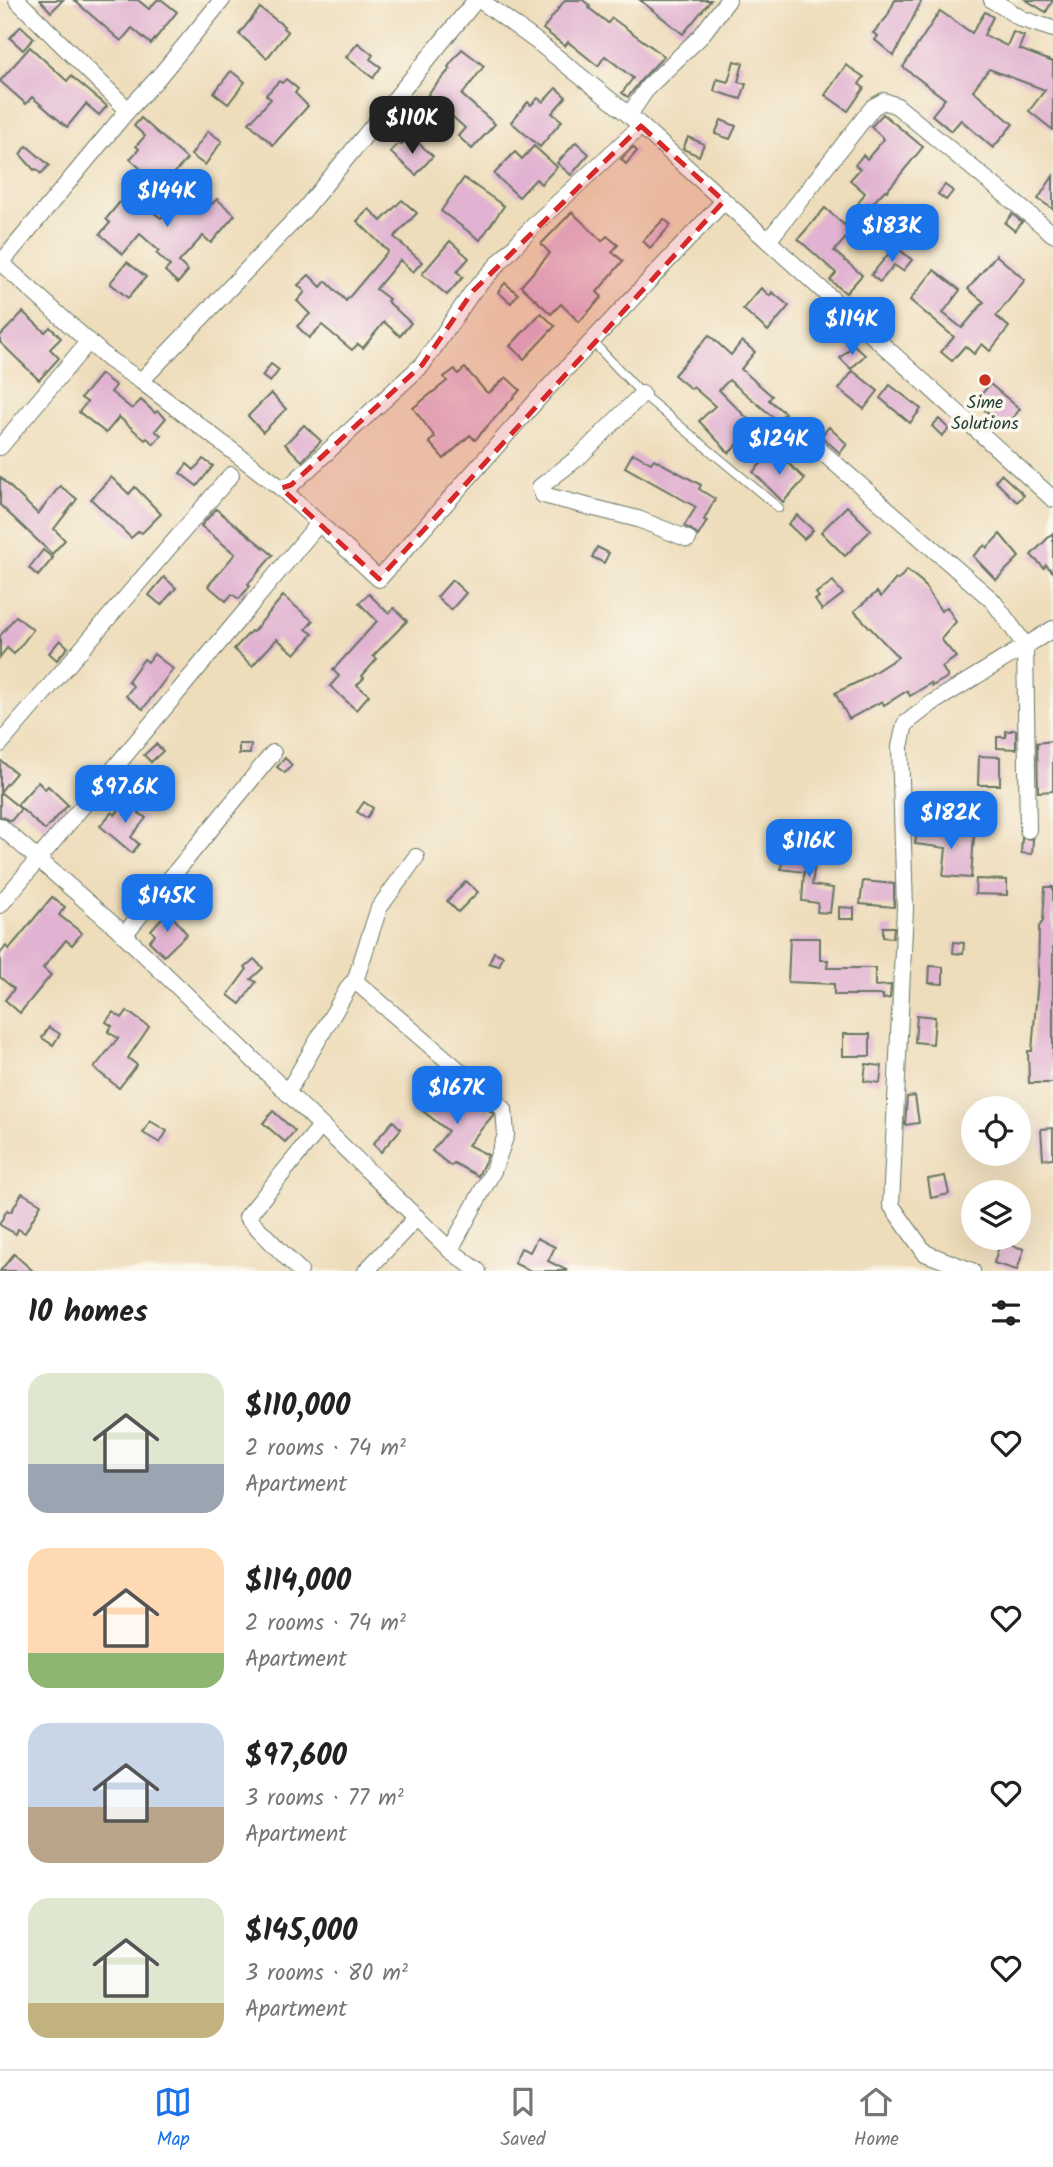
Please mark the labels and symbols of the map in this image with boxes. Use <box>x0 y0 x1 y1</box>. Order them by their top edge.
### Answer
pin: $110K <box>363 96 461 156</box>
pin: $144K <box>118 170 216 229</box>
pin: $183K <box>843 204 941 264</box>
pin: $114K <box>803 298 901 357</box>
marker: Sime Solutions <box>977 372 993 388</box>
place label: Sime Solutions <box>951 389 1019 439</box>
pin: $124K <box>730 418 828 477</box>
pin: $97.6K <box>68 766 182 825</box>
pin: $182K <box>902 792 1000 851</box>
pin: $116K <box>760 820 858 879</box>
pin: $145K <box>118 874 216 934</box>
pin: $167K <box>408 1066 506 1126</box>

